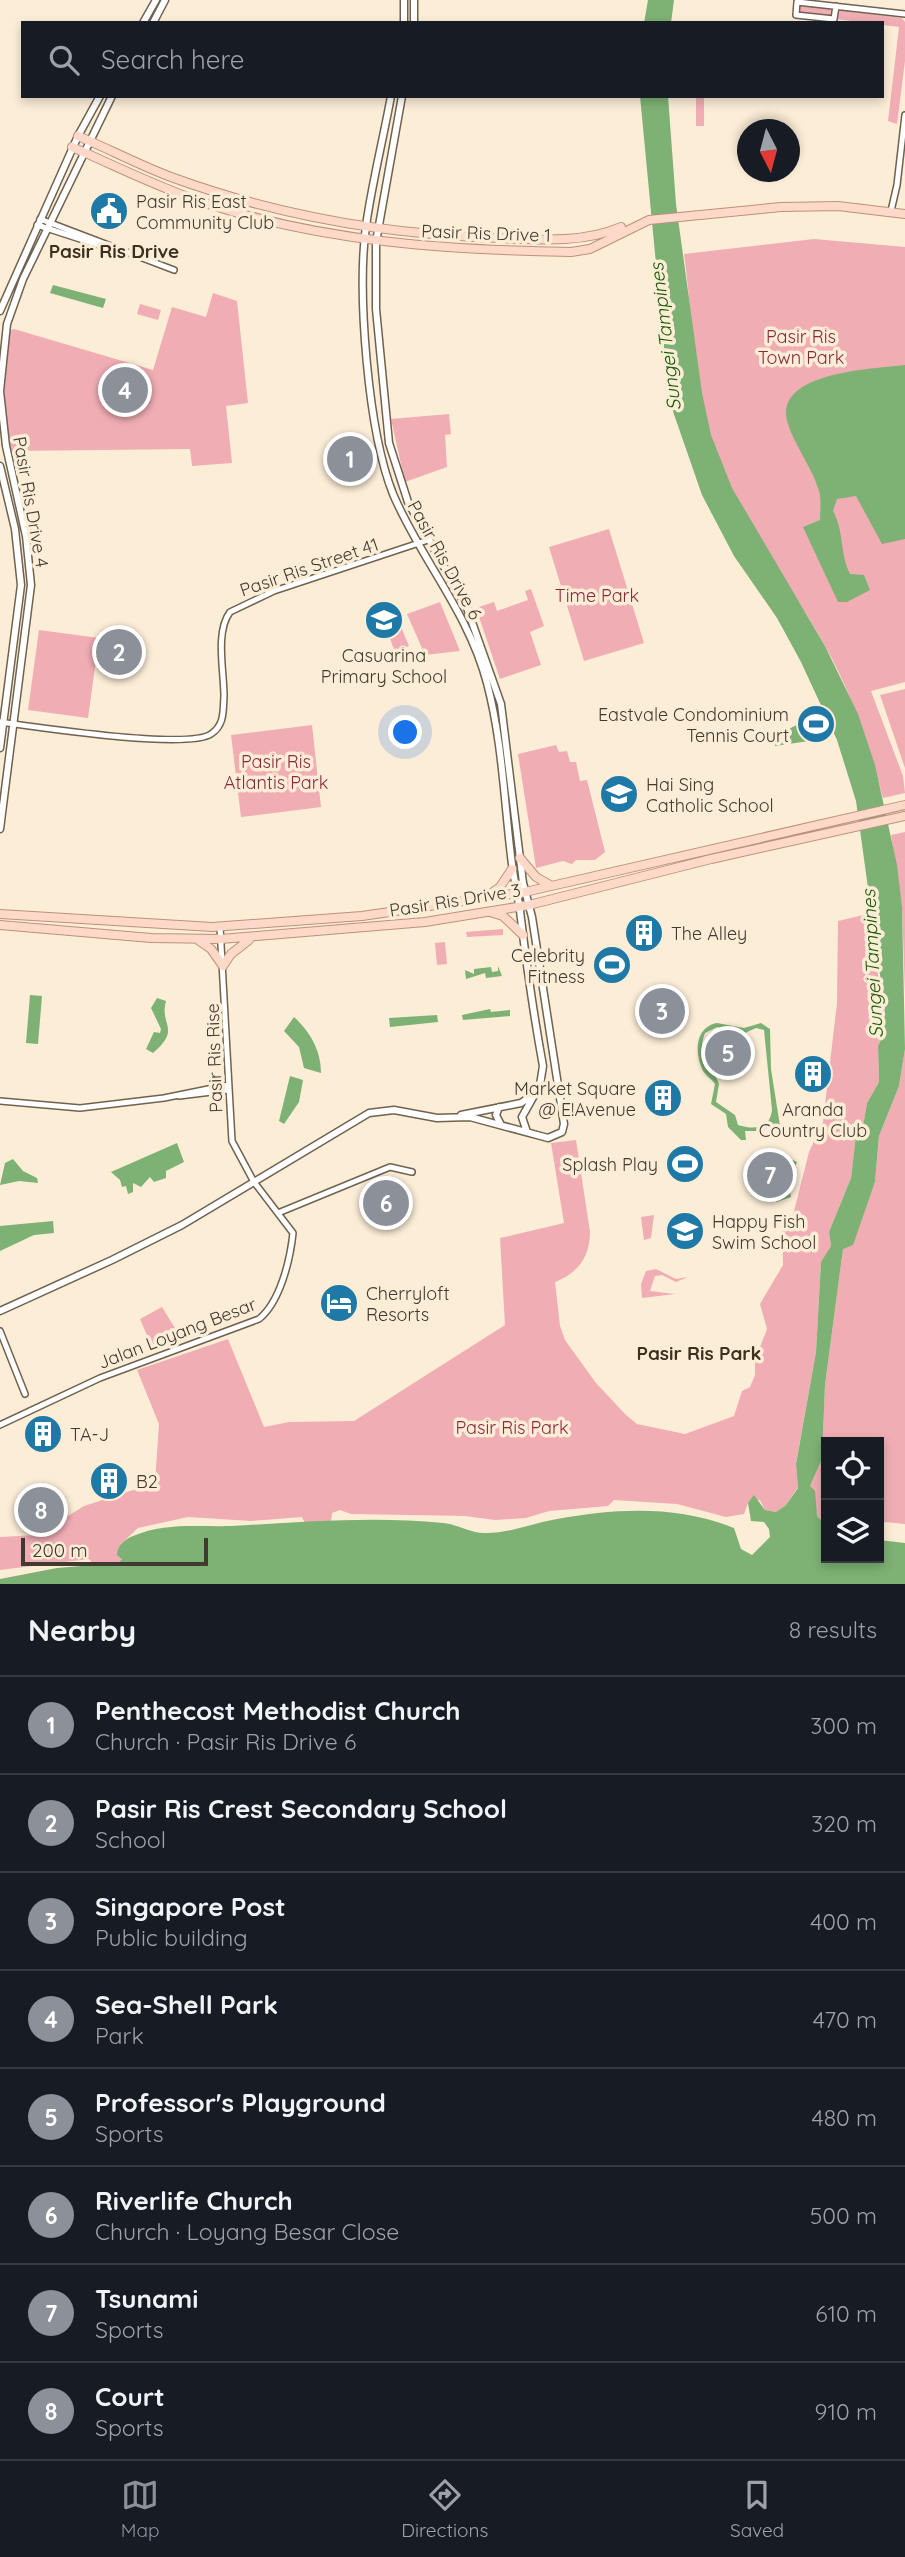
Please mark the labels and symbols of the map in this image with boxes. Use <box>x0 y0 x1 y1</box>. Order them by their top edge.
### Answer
north arrow <box>737 119 800 182</box>
public building icon: Pasir Ris East Community Club <box>88 190 130 232</box>
place label: Pasir Ris East Community Club <box>136 190 274 234</box>
street label: Pasir Ris Drive 1 <box>421 219 551 247</box>
district label: Pasir Ris Drive <box>49 239 179 263</box>
water label: Sungei Tampines <box>644 261 686 412</box>
park label: Pasir Ris Town Park <box>758 325 844 369</box>
pin: 4 <box>102 364 148 416</box>
pin: 1 <box>327 433 373 485</box>
street label: Pasir Ris Drive 4 <box>8 435 54 569</box>
street label: Pasir Ris Drive 6 <box>403 496 487 624</box>
street label: Pasir Ris Street 41 <box>237 533 381 601</box>
park label: Time Park <box>555 584 639 607</box>
school or university icon: Casuarina Primary School <box>363 599 405 641</box>
pin: 2 <box>96 626 142 678</box>
place label: Casuarina Primary School <box>321 644 447 688</box>
place label: Eastvale Condominium Tennis Court <box>598 703 789 747</box>
sports icon: Eastvale Condominium Tennis Court <box>795 703 837 745</box>
your location <box>388 715 422 749</box>
park label: Pasir Ris Atlantis Park <box>224 750 328 794</box>
school or university icon: Hai Sing Catholic School <box>598 773 640 815</box>
place label: Hai Sing Catholic School <box>646 773 774 817</box>
street label: Pasir Ris Drive 3 <box>388 878 522 922</box>
water label: Sungei Tampines <box>856 888 888 1039</box>
building icon: The Alley <box>623 912 665 954</box>
place label: The Alley <box>671 922 747 945</box>
place label: Celebrity Fitness <box>511 944 585 988</box>
sports icon: Celebrity Fitness <box>591 944 633 986</box>
pin: 3 <box>639 985 685 1037</box>
street label: Pasir Ris Rise <box>201 1003 227 1113</box>
pin: 5 <box>705 1027 751 1079</box>
building icon: Aranda Country Club <box>792 1053 834 1095</box>
place label: Market Square @ E!Avenue <box>514 1077 636 1121</box>
building icon: Market Square @ E!Avenue <box>642 1077 684 1119</box>
place label: Aranda Country Club <box>759 1098 867 1142</box>
sports icon: Splash Play <box>664 1143 706 1185</box>
pin: 7 <box>747 1149 793 1201</box>
place label: Splash Play <box>562 1153 658 1176</box>
pin: 6 <box>363 1177 409 1229</box>
school or university icon: Happy Fish Swim School <box>664 1210 706 1252</box>
place label: Happy Fish Swim School <box>712 1210 816 1254</box>
hotel icon: Cherryloft Resorts <box>318 1282 360 1324</box>
place label: Cherryloft Resorts <box>366 1282 450 1326</box>
street label: Jalan Loyang Besar <box>94 1292 260 1374</box>
district label: Pasir Ris Park <box>637 1341 762 1365</box>
building icon: TA-J <box>22 1413 64 1455</box>
park label: Pasir Ris Park <box>455 1416 569 1439</box>
place label: TA-J <box>70 1423 109 1446</box>
building icon: B2 <box>88 1460 130 1502</box>
place label: B2 <box>136 1470 158 1493</box>
pin: 8 <box>18 1484 64 1536</box>
scale bar <box>21 1535 208 1567</box>

